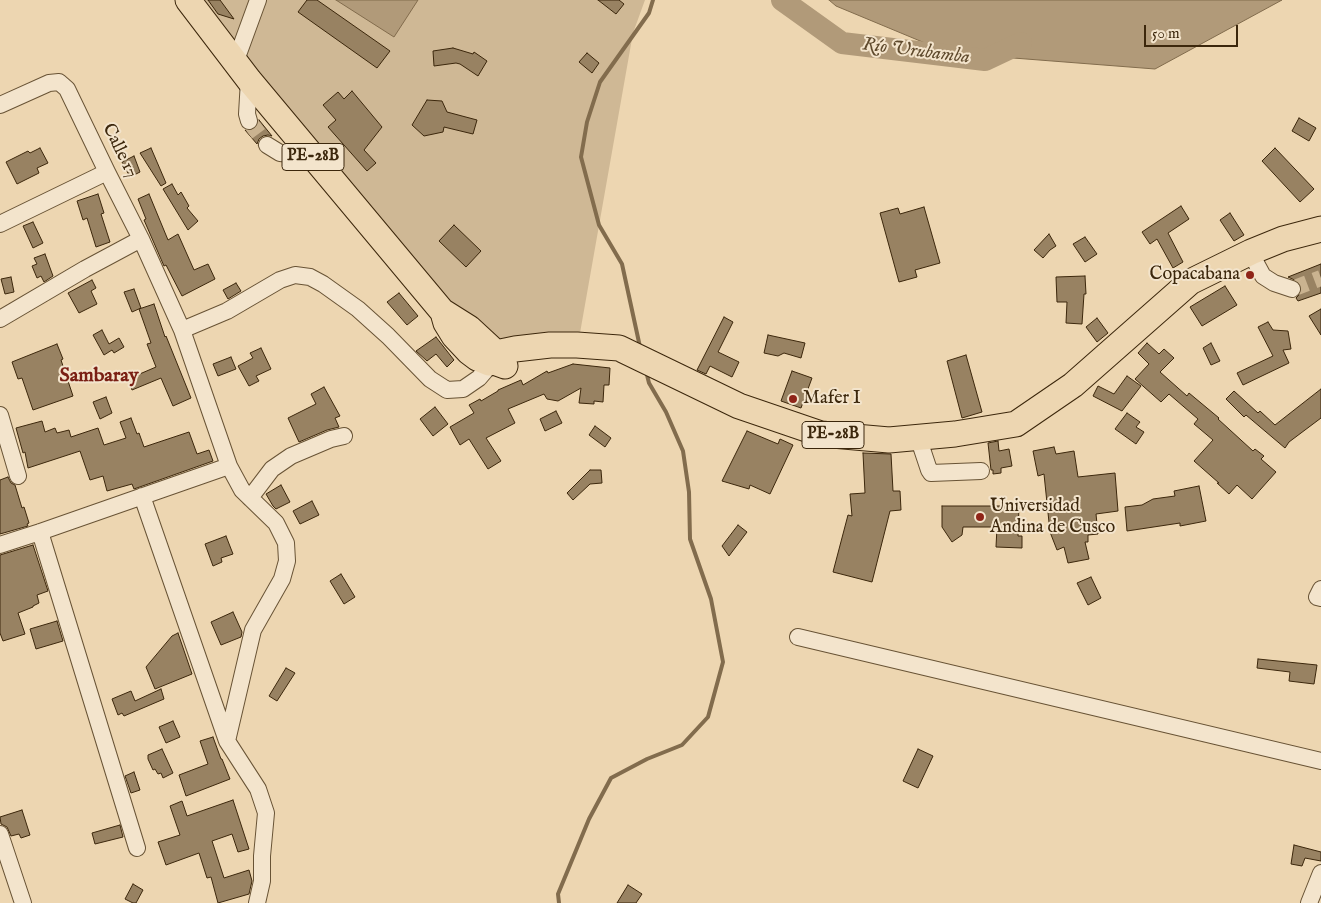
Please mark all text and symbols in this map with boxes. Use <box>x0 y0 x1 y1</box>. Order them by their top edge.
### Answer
scale bar <box>1146 15 1240 47</box>
text: 50 m <box>1152 24 1180 43</box>
water label: Río Urubamba <box>861 34 971 70</box>
street label: Calle 17 <box>97 120 141 182</box>
road number: PE-28B <box>282 144 344 170</box>
place label: Copacabana <box>1150 264 1240 286</box>
marker: Copacabana <box>1244 269 1256 281</box>
district label: Sambaray <box>59 365 139 389</box>
place label: Mafer I <box>803 388 861 410</box>
marker: Mafer I <box>787 393 799 405</box>
road number: PE-28B <box>802 422 864 448</box>
place label: Universidad Andina de Cusco <box>990 496 1115 538</box>
marker: Universidad Andina de Cusco <box>974 511 986 523</box>

